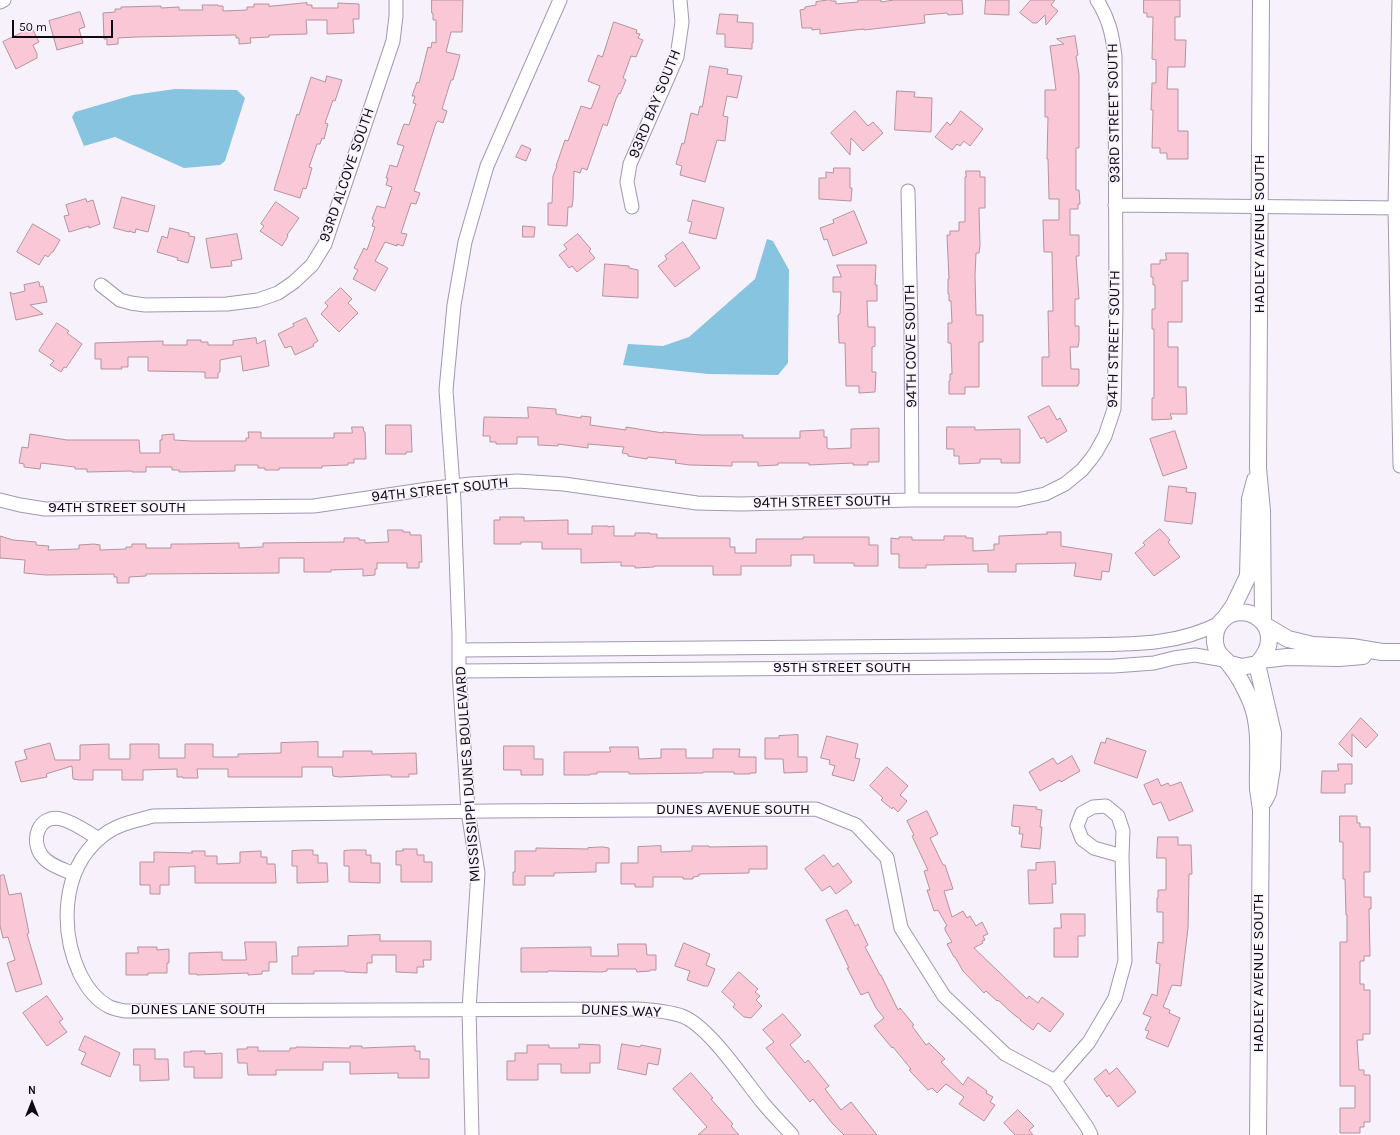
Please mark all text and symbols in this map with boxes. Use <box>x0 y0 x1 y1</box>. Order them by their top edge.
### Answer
scale bar <box>14 12 115 38</box>
text: 50 m <box>19 20 47 34</box>
street label: 93RD STREET SOUTH <box>1104 43 1124 183</box>
street label: 93RD BAY SOUTH <box>625 47 685 161</box>
street label: 93RD ALCOVE SOUTH <box>316 105 378 245</box>
street label: HADLEY AVENUE SOUTH <box>1251 155 1269 313</box>
street label: 94TH STREET SOUTH <box>1104 270 1124 408</box>
street label: 94TH COVE SOUTH <box>901 284 921 408</box>
street label: 94TH STREET SOUTH <box>370 474 510 506</box>
street label: 94TH STREET SOUTH <box>753 492 891 512</box>
street label: 94TH STREET SOUTH <box>48 499 186 517</box>
street label: 95TH STREET SOUTH <box>773 659 911 677</box>
street label: MISSISSIPPI DUNES BOULEVARD <box>451 665 485 883</box>
street label: DUNES AVENUE SOUTH <box>656 801 810 819</box>
street label: HADLEY AVENUE SOUTH <box>1250 894 1268 1052</box>
street label: DUNES LANE SOUTH <box>131 1001 265 1019</box>
street label: DUNES WAY <box>581 1001 661 1021</box>
north arrow <box>12 1083 52 1123</box>
text: N <box>28 1084 36 1097</box>

